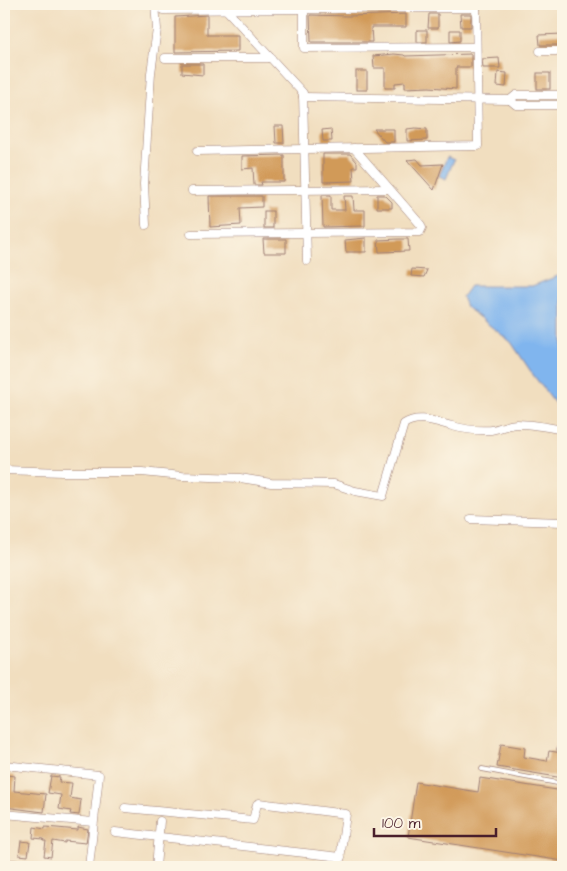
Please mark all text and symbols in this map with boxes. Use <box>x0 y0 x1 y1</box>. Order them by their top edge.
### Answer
scale bar <box>374 806 497 838</box>
text: 100 m <box>382 813 421 834</box>

